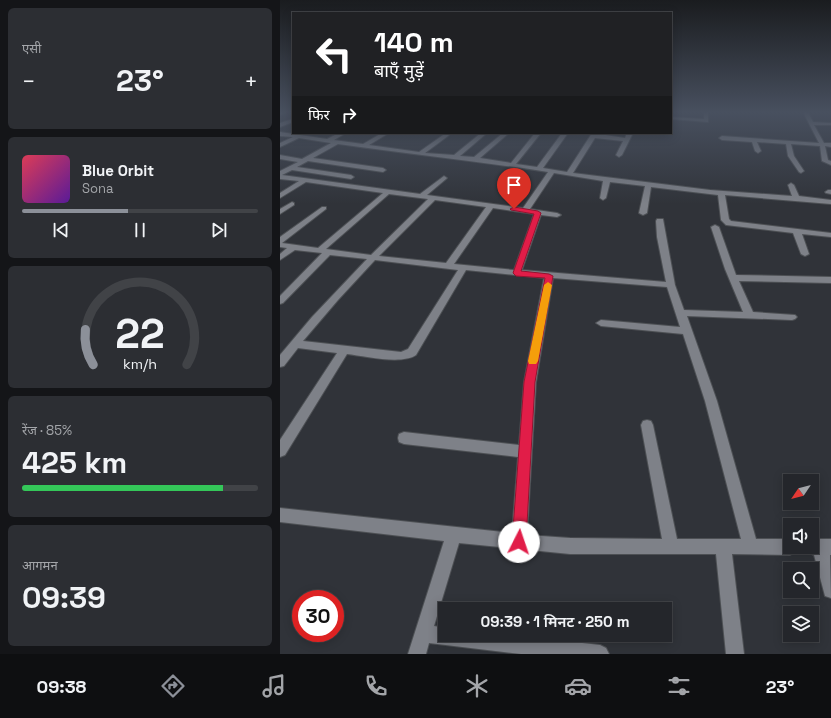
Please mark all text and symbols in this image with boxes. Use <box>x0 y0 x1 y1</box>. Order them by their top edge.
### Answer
text: 140 m <box>374 24 454 60</box>
icon: left <box>308 28 360 80</box>
text: एसी <box>22 40 41 57</box>
text: बाएँ मुड़ें <box>374 59 424 82</box>
text: 23° <box>116 61 164 100</box>
text: − <box>22 67 36 95</box>
text: + <box>244 67 258 95</box>
icon: right <box>338 104 360 126</box>
text: फिर <box>308 105 330 124</box>
text: Blue Orbit <box>82 161 154 180</box>
pin <box>497 168 531 209</box>
icon: arrive <box>503 174 525 196</box>
text: Sona <box>82 180 113 197</box>
icon: previous <box>50 219 72 241</box>
icon: pause <box>129 219 151 241</box>
icon: next <box>208 219 230 241</box>
text: 22 <box>115 307 165 360</box>
text: km/h <box>123 355 157 373</box>
text: रेंज · 85% <box>22 422 72 439</box>
text: 425 km <box>22 443 127 482</box>
north arrow <box>783 474 819 510</box>
map controls <box>783 474 819 642</box>
button: sound <box>783 518 819 554</box>
position arrow <box>498 521 540 563</box>
text: आगमन <box>22 557 58 574</box>
button: search <box>783 562 819 598</box>
text: 09:39 <box>22 578 106 617</box>
speed limit sign: 30 <box>292 590 344 642</box>
button: layers <box>783 606 819 642</box>
text: 09:39 · 1 मिनट · 250 m <box>481 612 629 631</box>
icon: directions <box>159 672 187 700</box>
icon: music <box>260 672 288 700</box>
icon: phone <box>362 672 390 700</box>
icon: climate <box>463 672 491 700</box>
icon: car <box>564 672 592 700</box>
icon: filters <box>665 672 693 700</box>
text: 09:38 <box>37 675 86 698</box>
text: 23° <box>766 675 794 698</box>

